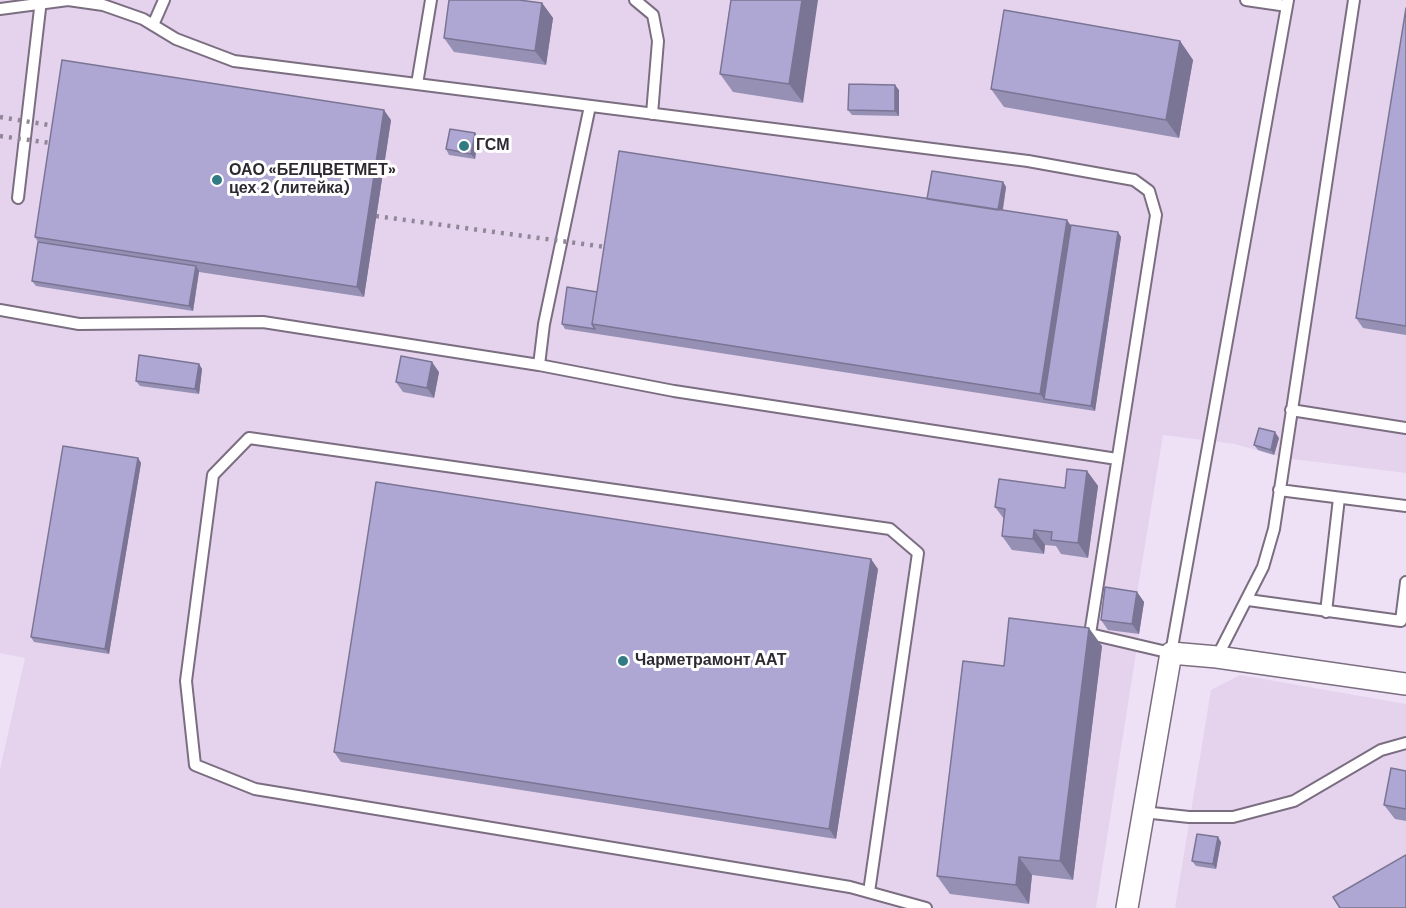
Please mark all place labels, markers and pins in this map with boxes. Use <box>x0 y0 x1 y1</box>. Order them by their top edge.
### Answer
place label: ГСМ <box>476 136 510 156</box>
marker: ГСМ <box>457 139 471 153</box>
place label: ОАО «БЕЛЦВЕТМЕТ» цех 2 (литейка) <box>229 161 396 199</box>
marker: ОАО «БЕЛЦВЕТМЕТ» цех 2 (литейка) <box>210 173 224 187</box>
place label: Чарметрамонт ААТ <box>635 651 786 671</box>
marker: Чарметрамонт ААТ <box>616 654 630 668</box>

